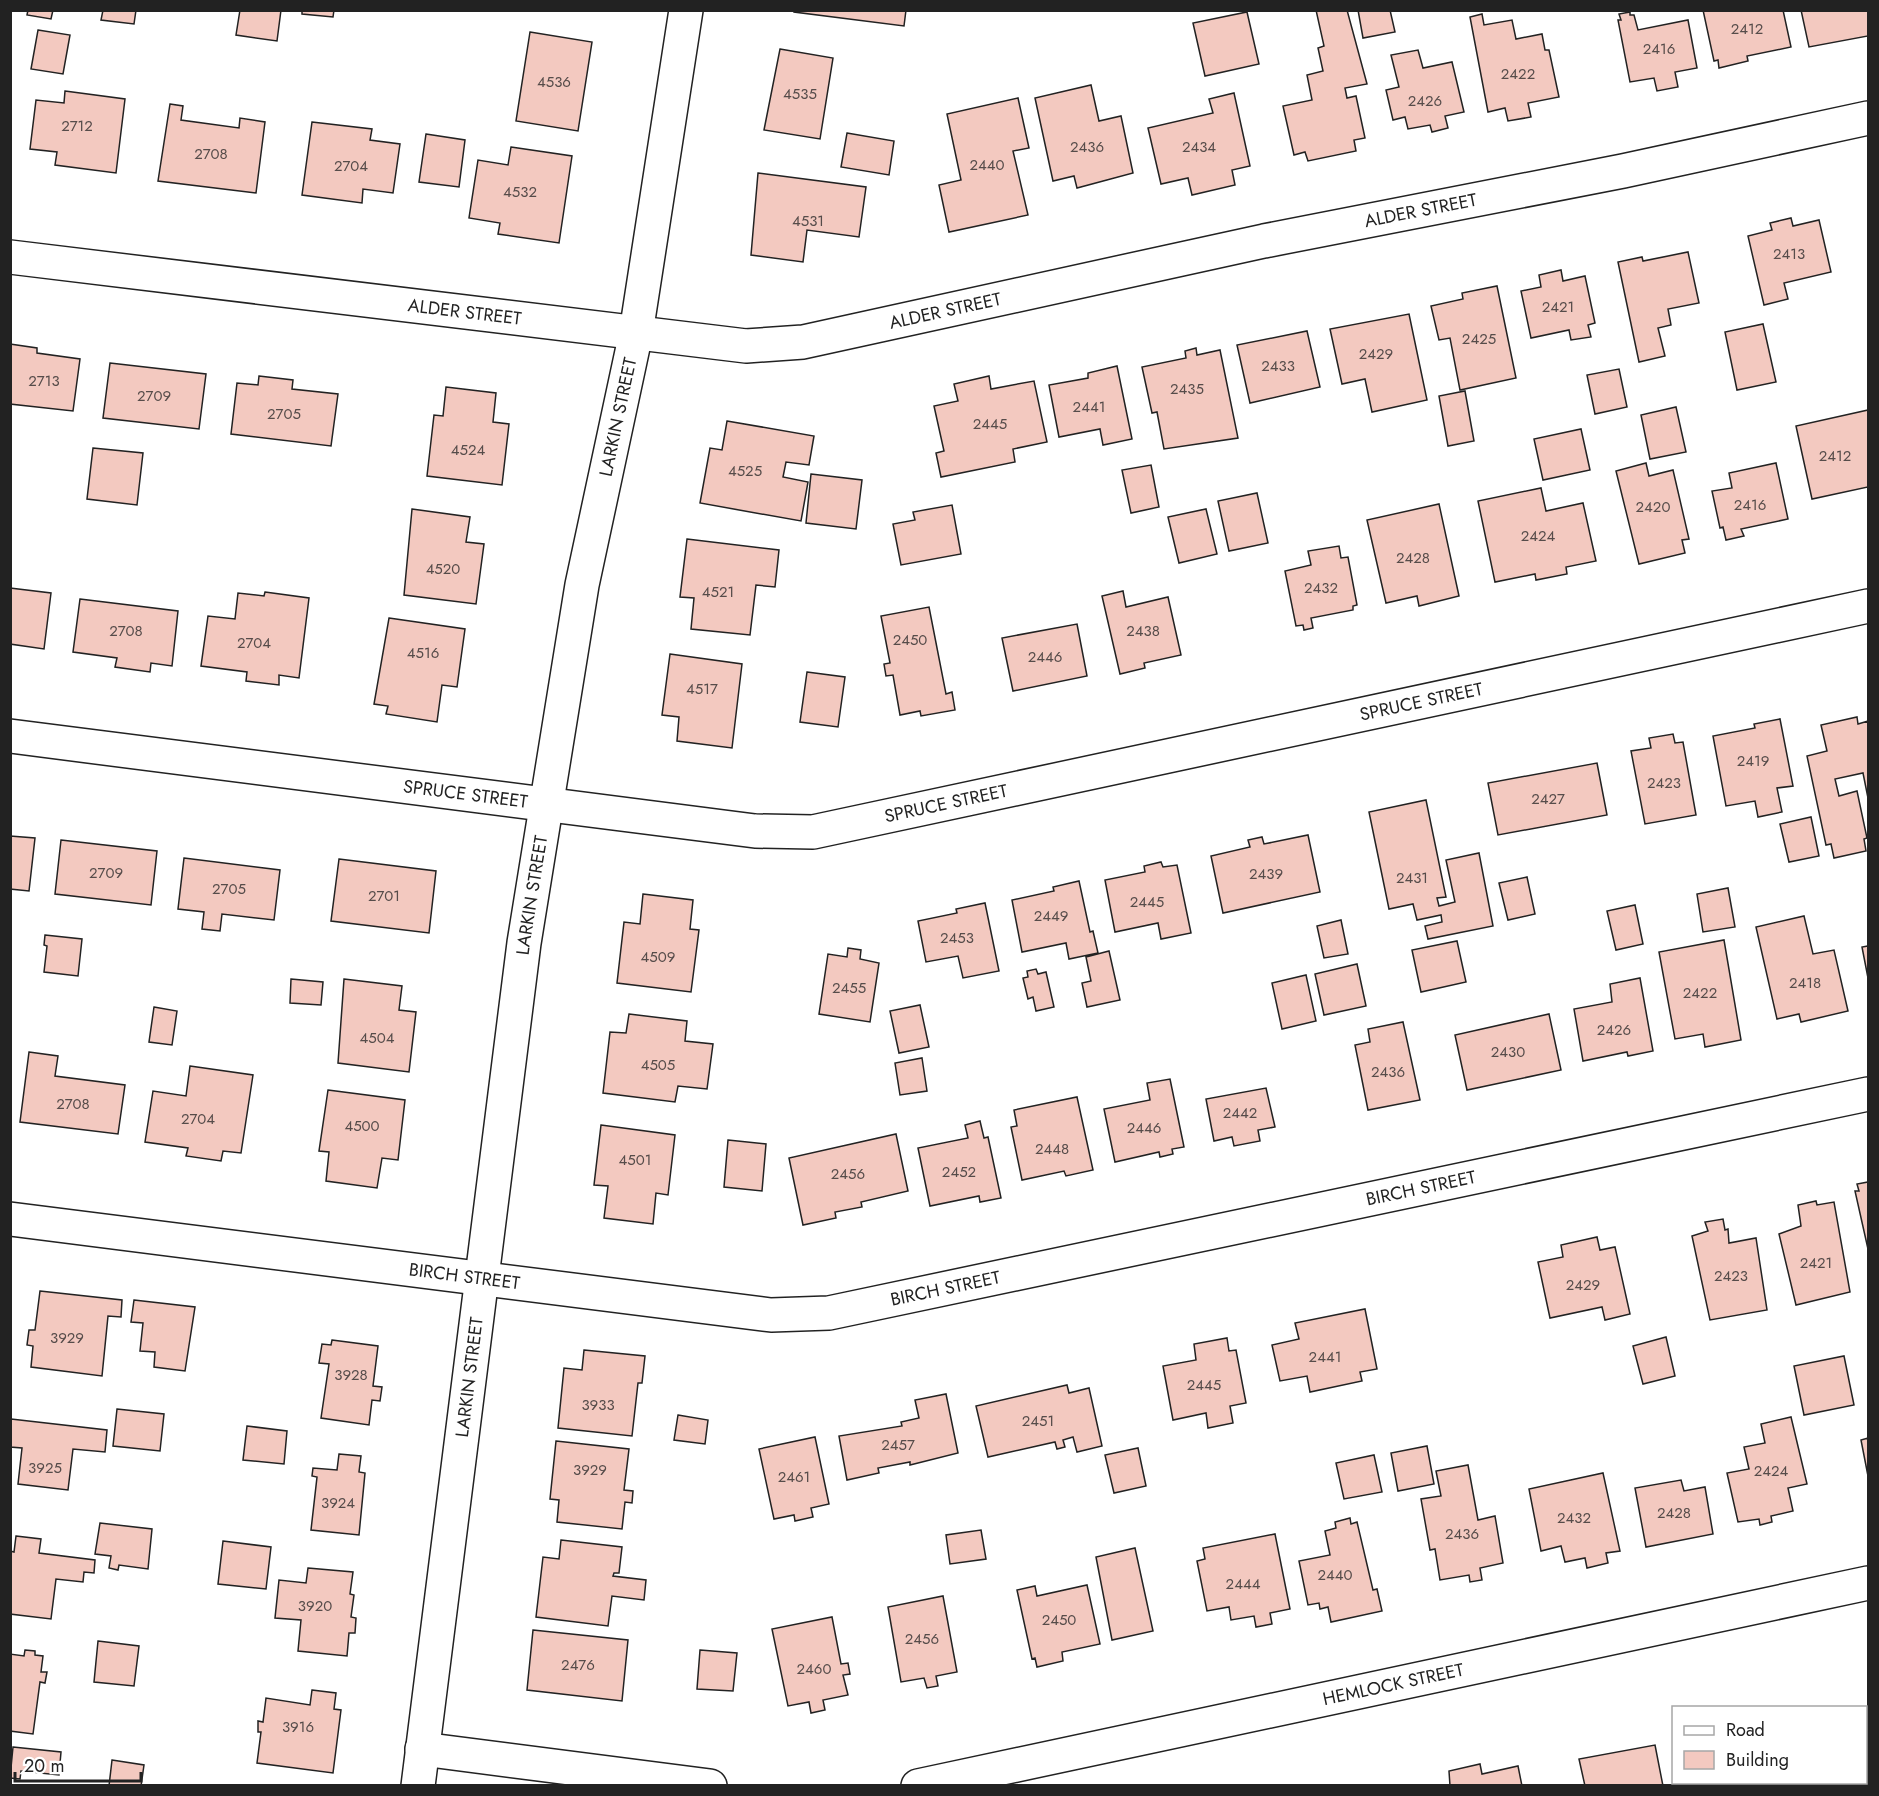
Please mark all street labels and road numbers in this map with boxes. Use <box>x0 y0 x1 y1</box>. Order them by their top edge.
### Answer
street label: ALDER STREET <box>1362 187 1480 234</box>
street label: ALDER STREET <box>887 286 1004 336</box>
street label: ALDER STREET <box>406 292 524 332</box>
street label: LARKIN STREET <box>593 355 644 479</box>
street label: SPRUCE STREET <box>1357 676 1486 728</box>
street label: SPRUCE STREET <box>402 773 530 815</box>
street label: SPRUCE STREET <box>882 778 1011 829</box>
street label: LARKIN STREET <box>510 833 554 957</box>
street label: BIRCH STREET <box>1364 1164 1479 1212</box>
street label: BIRCH STREET <box>407 1256 522 1296</box>
street label: BIRCH STREET <box>888 1264 1003 1313</box>
street label: LARKIN STREET <box>449 1315 490 1439</box>
street label: HEMLOCK STREET <box>1320 1657 1467 1712</box>

